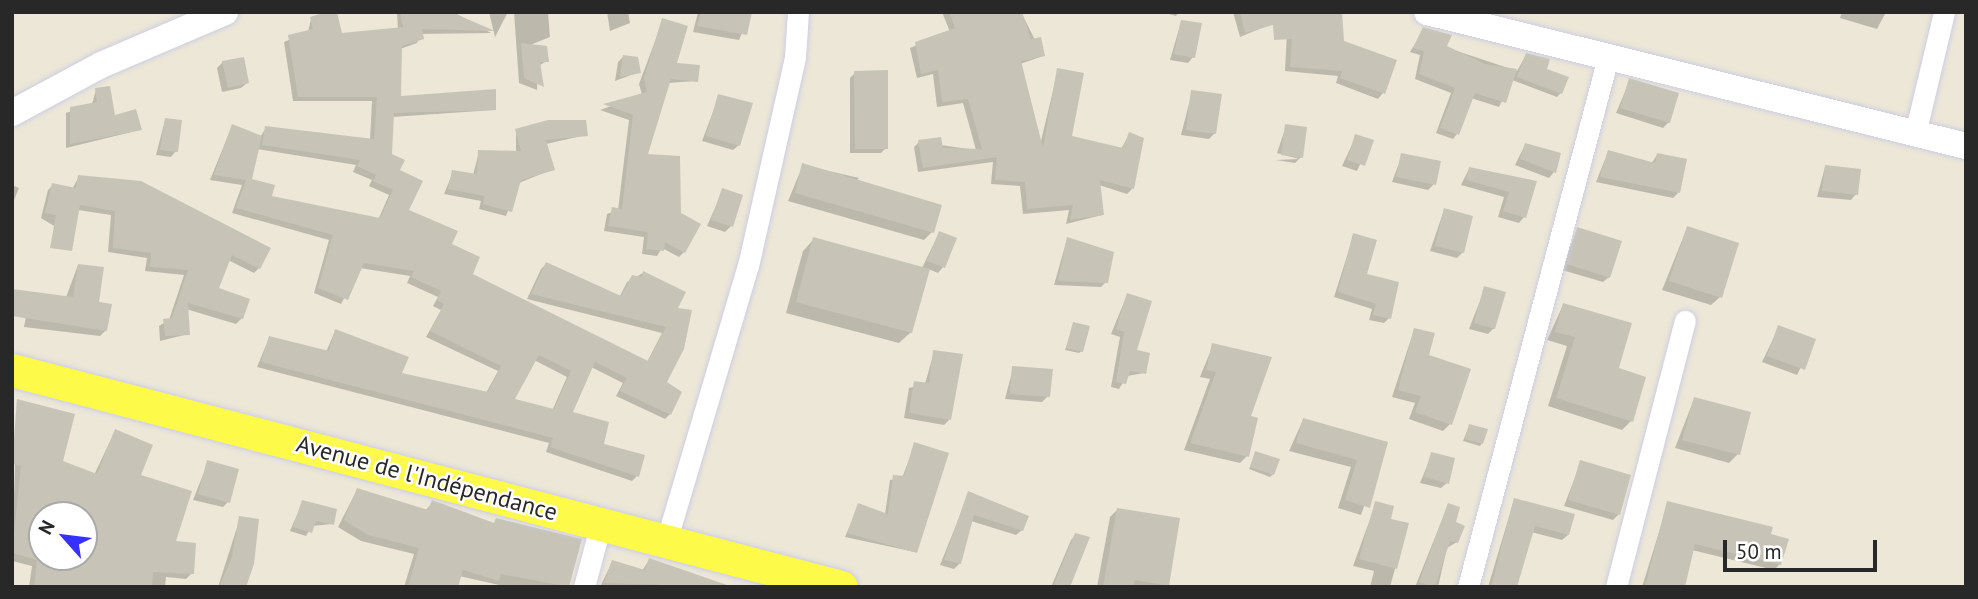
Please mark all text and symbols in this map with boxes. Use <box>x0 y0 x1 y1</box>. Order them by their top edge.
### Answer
street label: Avenue de l'Indépendance <box>293 429 561 527</box>
north arrow <box>28 501 98 571</box>
text: N <box>33 516 60 538</box>
scale bar <box>1726 526 1880 570</box>
text: 50 m <box>1736 538 1782 565</box>

